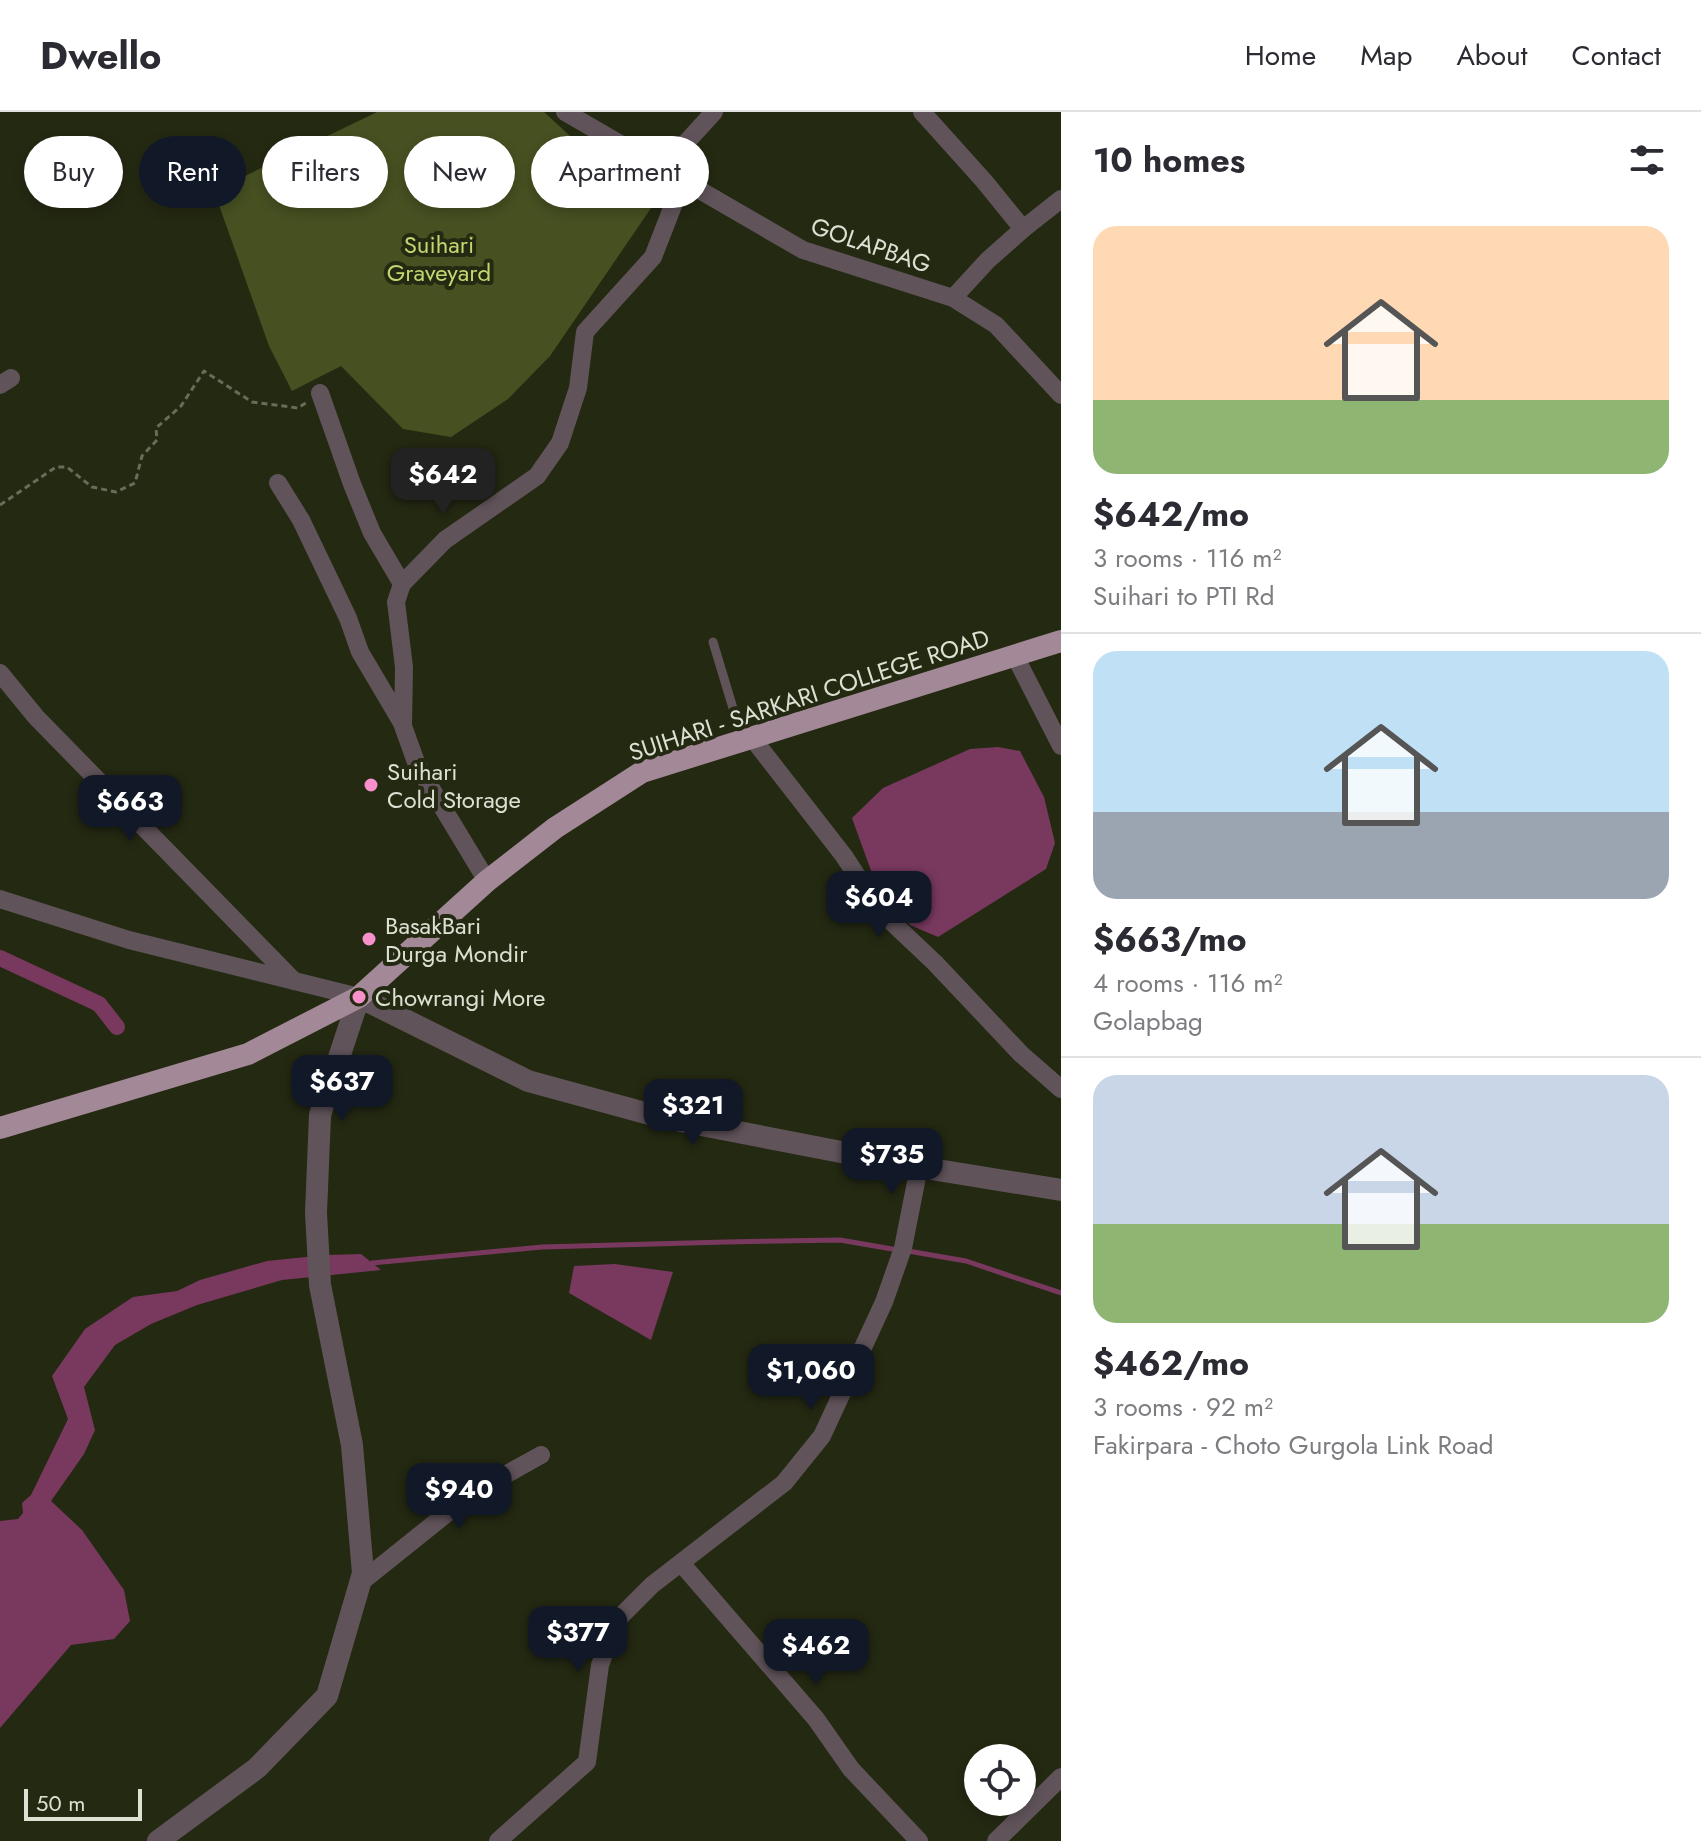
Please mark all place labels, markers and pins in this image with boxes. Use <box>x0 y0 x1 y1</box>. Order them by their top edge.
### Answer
pin: $642 <box>396 448 490 516</box>
place label: Suihari Cold Storage <box>387 754 521 817</box>
pin: $663 <box>83 775 177 843</box>
marker: Suihari Cold Storage <box>362 776 380 794</box>
pin: $604 <box>832 871 926 939</box>
place label: BasakBari Durga Mondir <box>385 908 528 971</box>
marker: BasakBari Durga Mondir <box>360 930 378 948</box>
place label: Chowrangi More <box>375 980 545 1015</box>
marker: Chowrangi More <box>350 988 368 1006</box>
pin: $637 <box>295 1055 389 1123</box>
pin: $321 <box>646 1079 740 1147</box>
pin: $735 <box>845 1128 939 1196</box>
pin: $1,060 <box>746 1344 876 1412</box>
pin: $940 <box>412 1463 506 1531</box>
pin: $377 <box>531 1606 625 1674</box>
pin: $462 <box>769 1619 863 1687</box>

